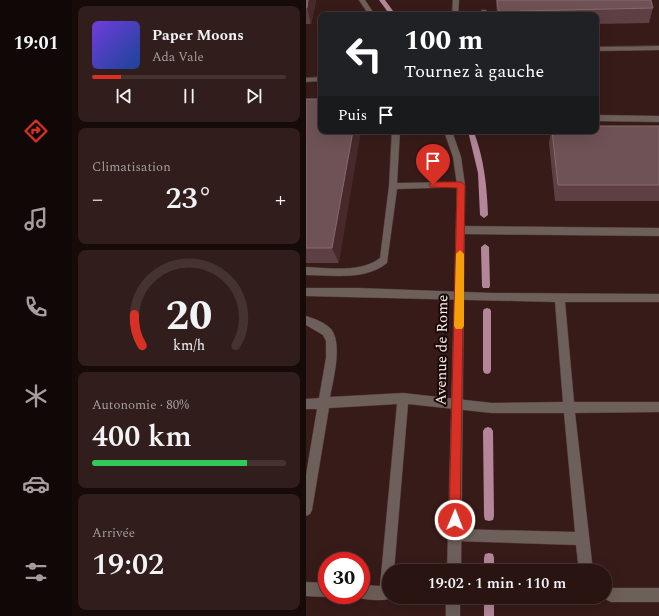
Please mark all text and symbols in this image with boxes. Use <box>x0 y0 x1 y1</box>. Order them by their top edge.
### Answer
text: 100 m <box>404 19 483 62</box>
text: Paper Moons <box>152 24 244 47</box>
icon: left <box>338 28 390 80</box>
text: 19:01 <box>13 30 59 57</box>
text: Ada Vale <box>152 47 204 67</box>
text: Tournez à gauche <box>404 58 544 85</box>
icon: previous <box>113 85 135 107</box>
icon: pause <box>178 85 200 107</box>
icon: next <box>243 85 265 107</box>
text: Puis <box>338 104 367 127</box>
icon: arrive <box>375 104 397 126</box>
icon: directions <box>22 117 50 145</box>
pin <box>416 144 450 185</box>
icon: arrive <box>422 150 444 172</box>
text: Climatisation <box>92 157 171 177</box>
text: 23° <box>165 176 213 222</box>
text: − <box>92 183 103 216</box>
text: + <box>275 183 286 216</box>
icon: music <box>22 205 50 233</box>
text: 20 <box>166 285 212 348</box>
icon: phone <box>22 293 50 321</box>
street label: Avenue de Rome <box>430 294 454 406</box>
text: km/h <box>173 335 205 357</box>
icon: climate <box>22 382 50 410</box>
text: Autonomie · 80% <box>92 395 189 415</box>
text: 400 km <box>92 414 192 460</box>
icon: car <box>22 470 50 498</box>
position arrow <box>434 499 476 541</box>
text: Arrivée <box>92 523 135 543</box>
text: 19:02 <box>92 542 164 588</box>
speed limit sign: 30 <box>318 552 370 604</box>
icon: filters <box>22 558 50 586</box>
text: 19:02 · 1 min · 110 m <box>428 572 566 595</box>

